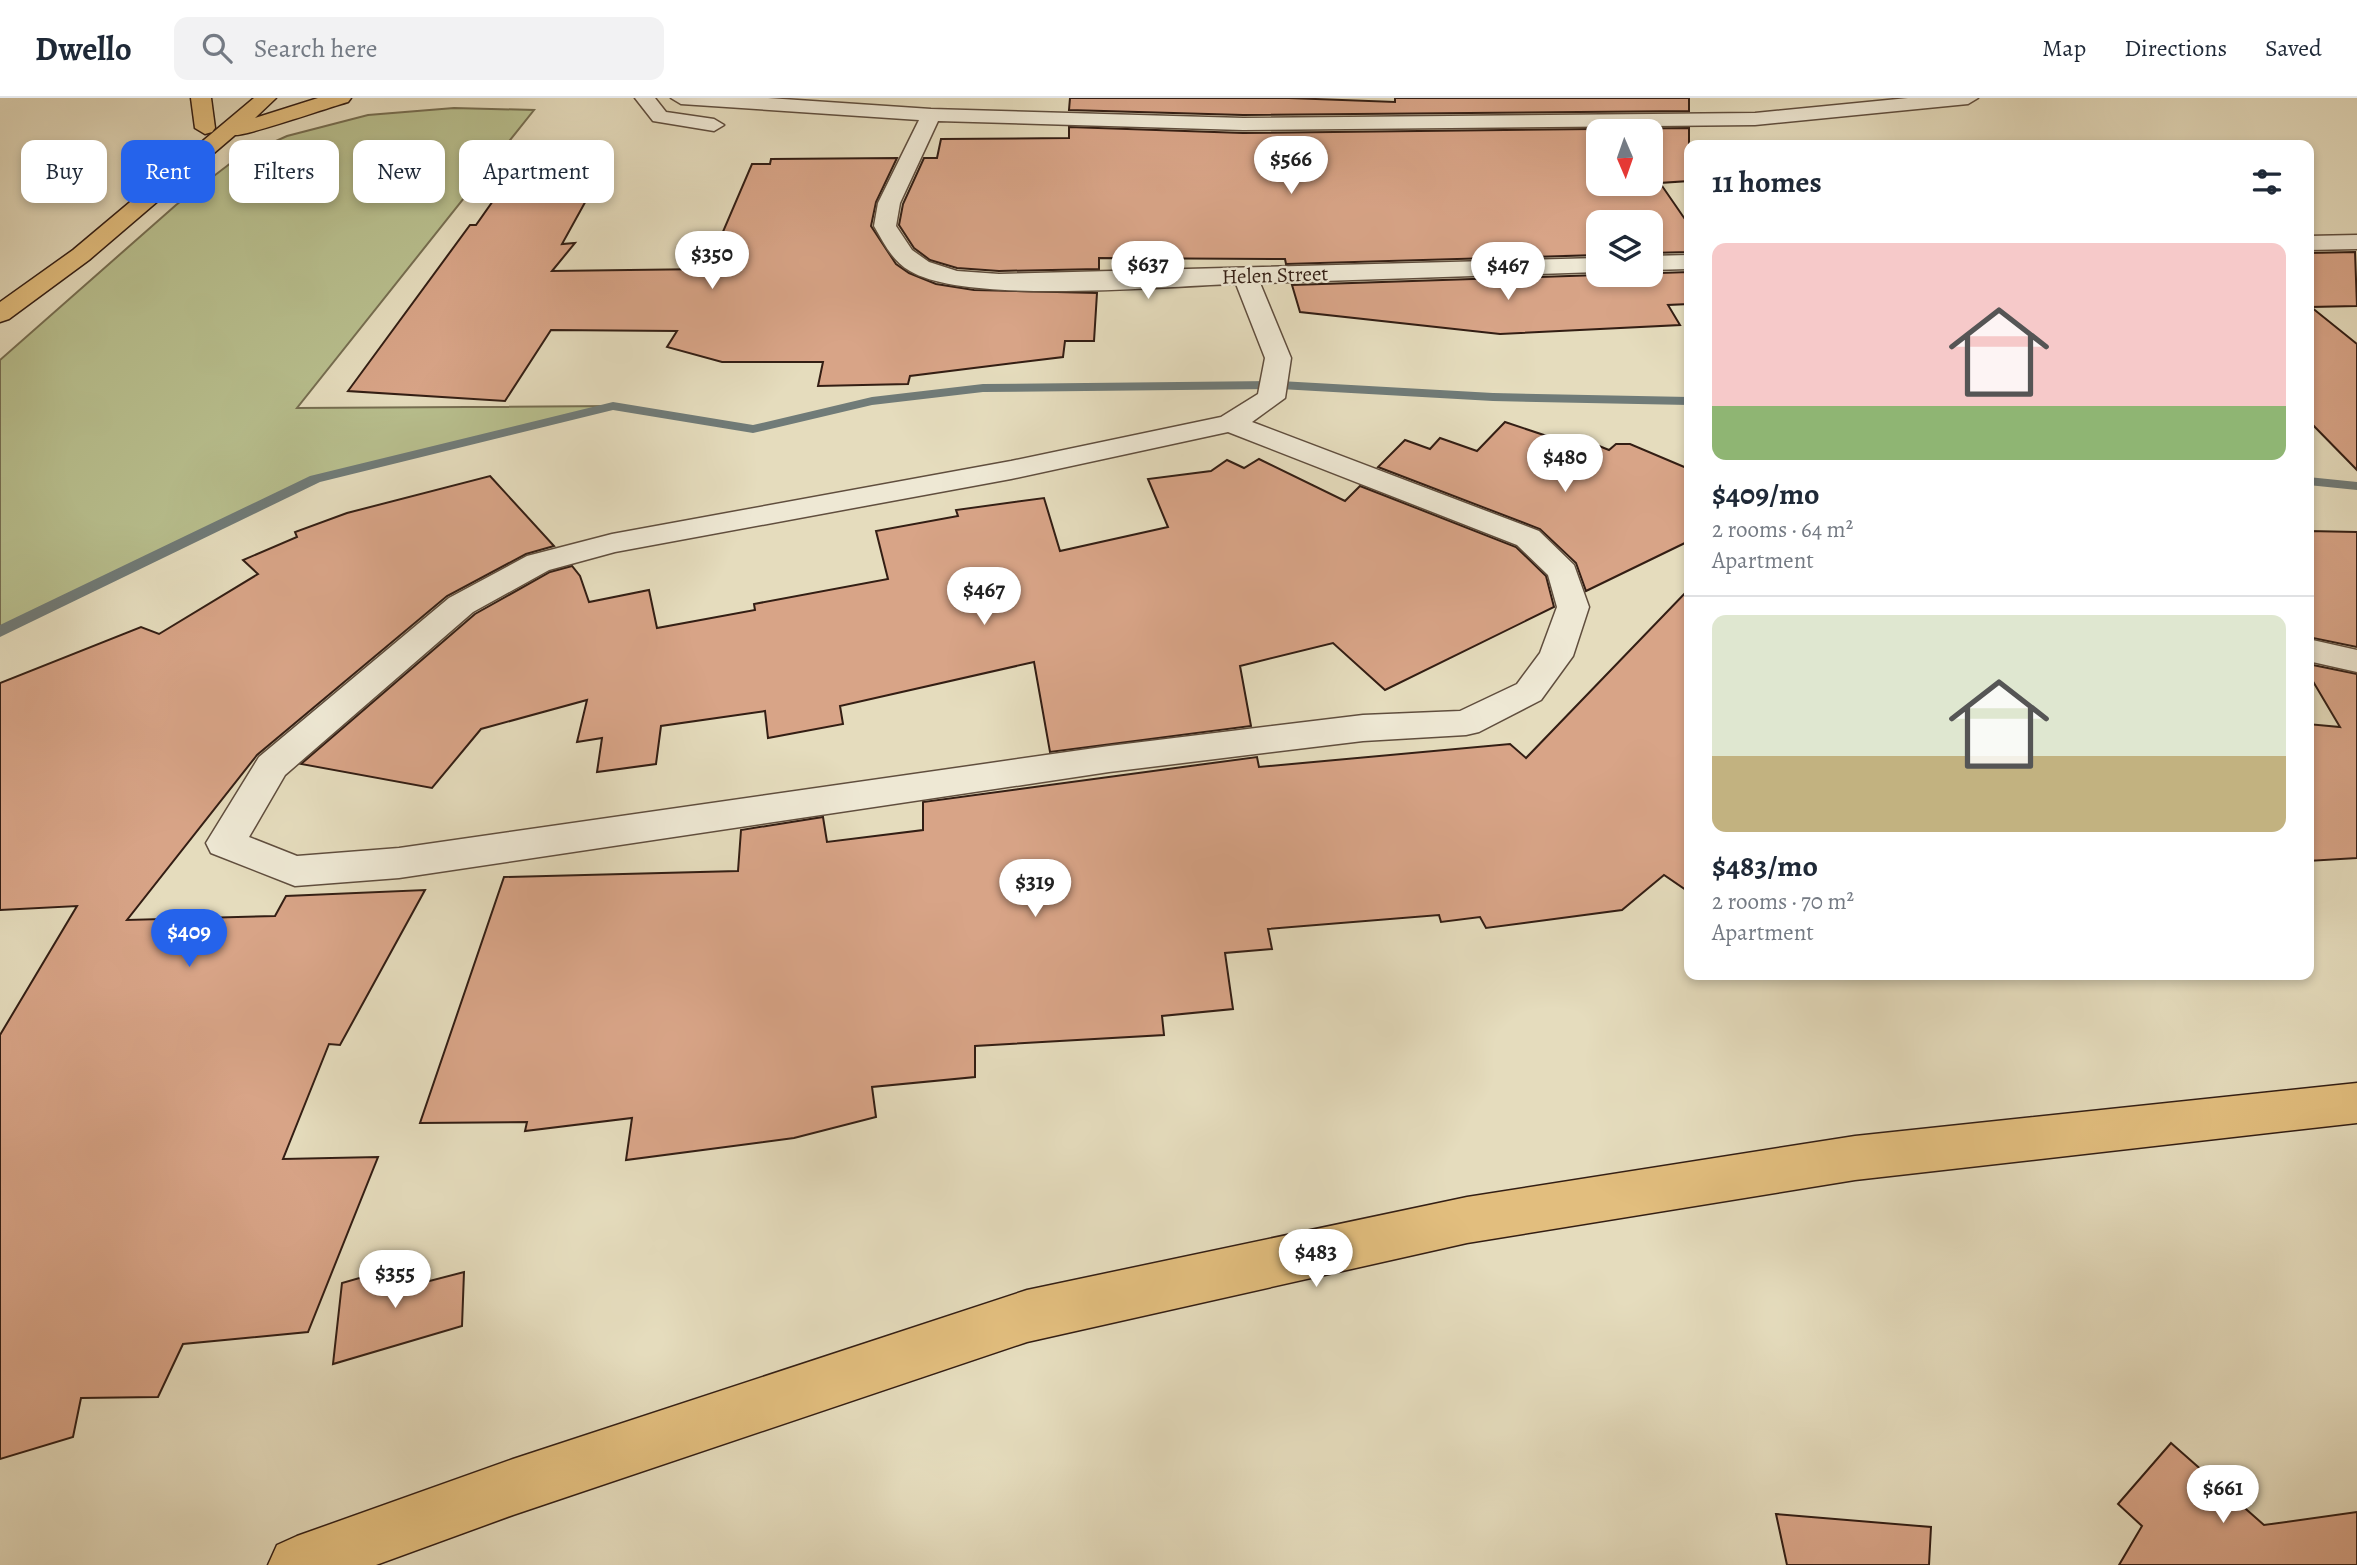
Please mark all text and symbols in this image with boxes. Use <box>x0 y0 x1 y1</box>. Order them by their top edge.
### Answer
search box <box>174 17 664 80</box>
text: Dwello <box>35 26 132 71</box>
icon: search <box>198 29 236 67</box>
text: Search here <box>254 31 377 66</box>
text: Map <box>2042 32 2086 64</box>
text: Directions <box>2124 32 2227 64</box>
text: Saved <box>2265 32 2322 64</box>
north arrow <box>1586 119 1662 196</box>
map controls <box>1586 119 1663 287</box>
pin: $566 <box>1250 136 1332 196</box>
chip: Buy <box>21 140 107 203</box>
chip: Rent <box>121 140 215 203</box>
chip: Filters <box>229 140 339 203</box>
chip: New <box>353 140 445 203</box>
chip: Apartment <box>459 140 614 203</box>
text: $566 <box>1270 143 1312 174</box>
text: 11 homes <box>1712 162 1822 202</box>
icon: filters <box>2248 163 2286 201</box>
button: layers <box>1586 210 1663 287</box>
pin: $350 <box>671 232 753 291</box>
text: $350 <box>691 238 733 269</box>
pin: $637 <box>1107 242 1189 301</box>
pin: $467 <box>1467 242 1549 302</box>
text: $637 <box>1127 248 1169 279</box>
text: $467 <box>1487 249 1529 280</box>
street label: Helen Street <box>1221 259 1329 291</box>
icon: home <box>1936 289 2062 415</box>
pin: $480 <box>1524 434 1606 494</box>
text: $480 <box>1543 441 1587 472</box>
text: $409/mo <box>1712 474 1820 514</box>
text: 2 rooms · 64 m² <box>1712 514 1853 545</box>
text: Apartment <box>1712 545 1814 576</box>
pin: $467 <box>943 568 1025 627</box>
text: $467 <box>963 574 1005 605</box>
icon: home <box>1936 661 2062 787</box>
text: $483/mo <box>1712 846 1818 886</box>
pin: $319 <box>994 860 1076 919</box>
text: $319 <box>1015 866 1055 897</box>
text: 2 rooms · 70 m² <box>1712 886 1854 917</box>
pin: $409 <box>148 910 230 969</box>
text: $409 <box>167 916 211 947</box>
text: Apartment <box>1712 917 1814 948</box>
pin: $483 <box>1275 1230 1357 1289</box>
text: $483 <box>1295 1236 1337 1267</box>
pin: $355 <box>354 1250 436 1310</box>
text: $355 <box>375 1257 415 1288</box>
pin: $661 <box>2182 1466 2264 1525</box>
text: $661 <box>2203 1472 2243 1503</box>

